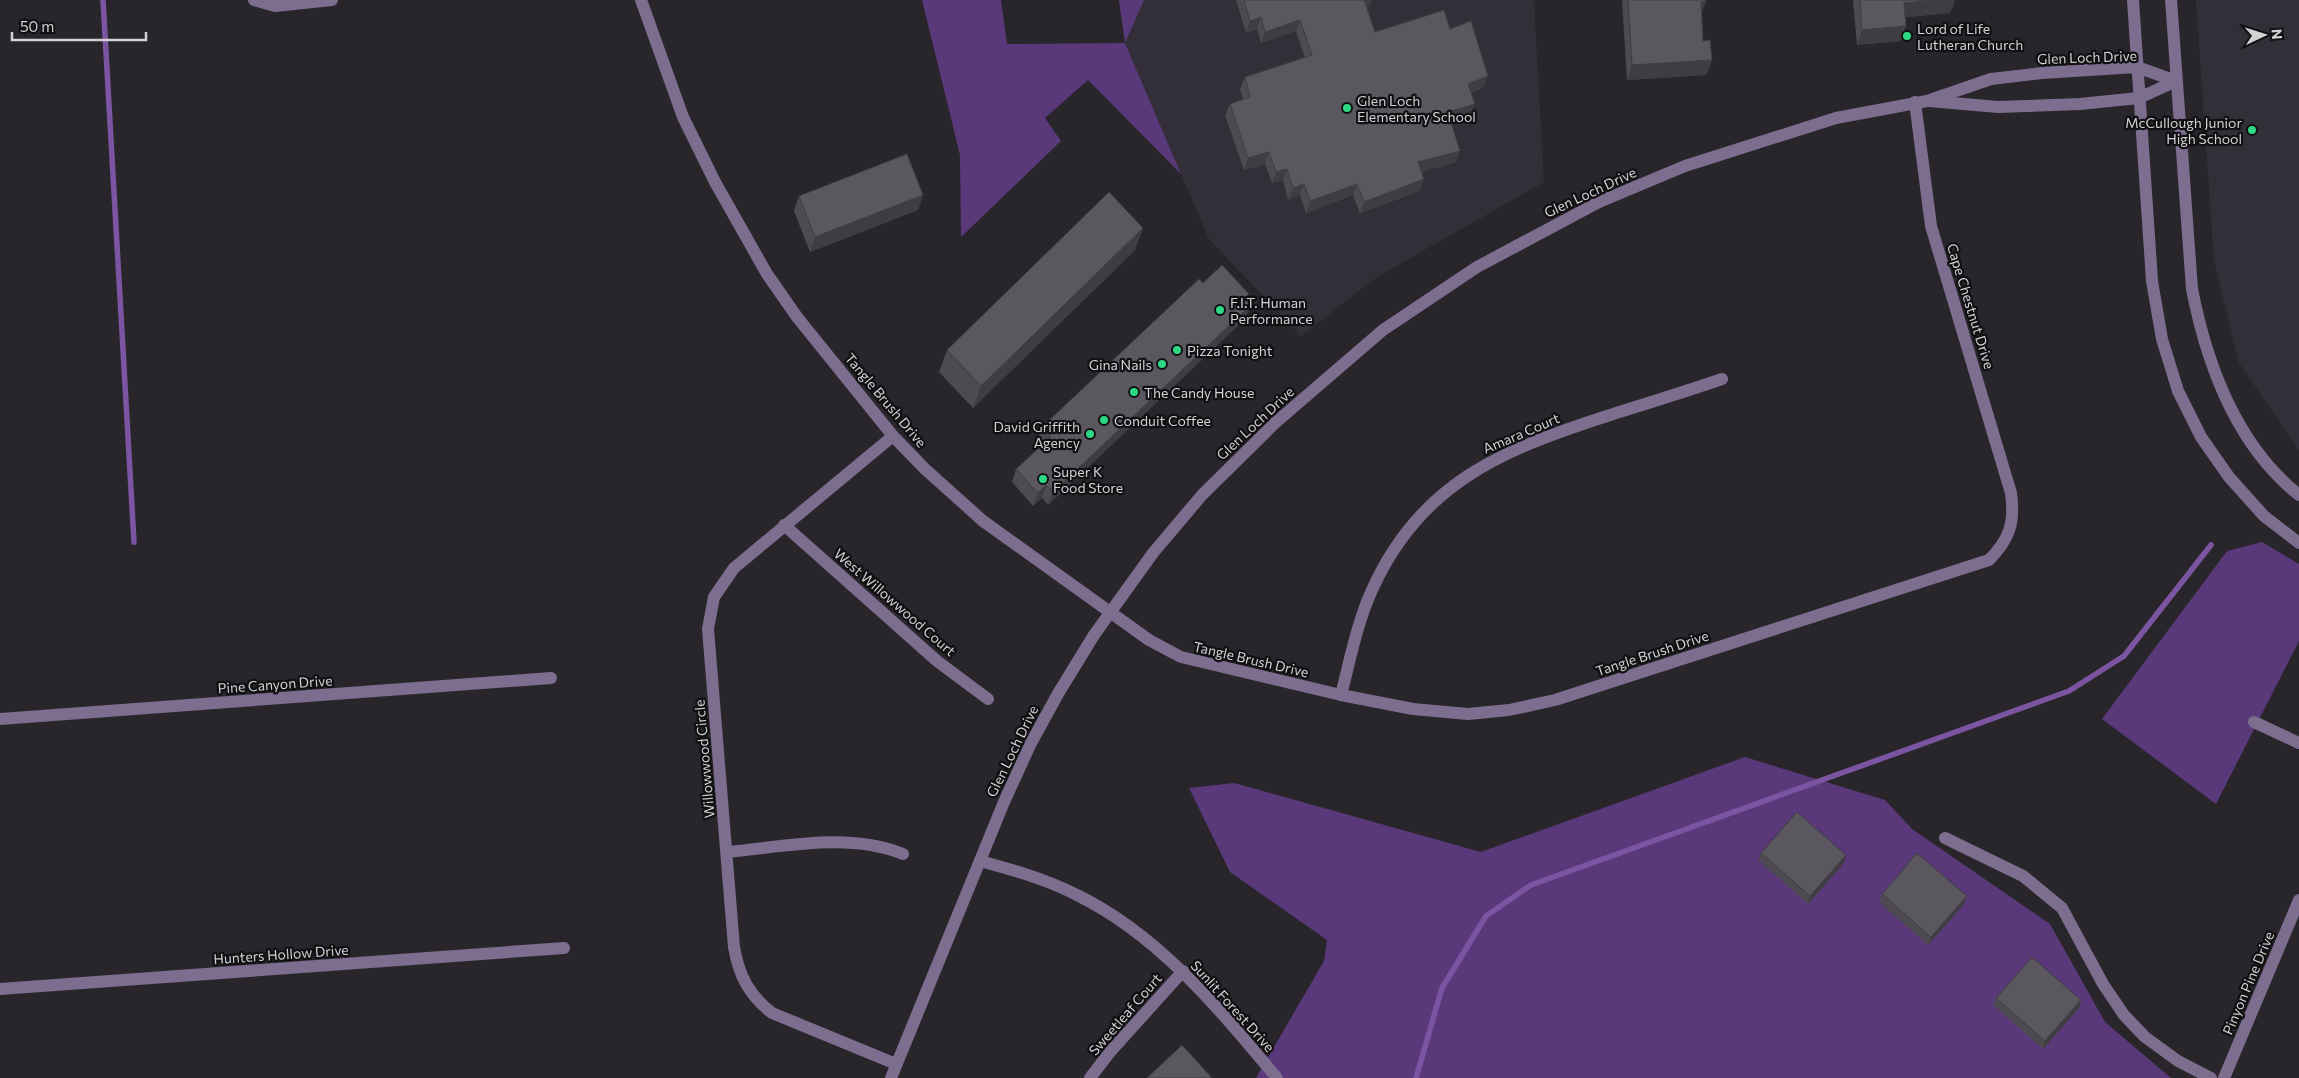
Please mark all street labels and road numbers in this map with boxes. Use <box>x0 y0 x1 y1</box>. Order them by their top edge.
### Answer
street label: Glen Loch Drive <box>2037 47 2137 67</box>
street label: Glen Loch Drive <box>1541 163 1639 221</box>
street label: Cape Chestnut Drive <box>1944 241 1998 371</box>
street label: Tangle Brush Drive <box>842 349 930 451</box>
street label: Glen Loch Drive <box>1213 383 1297 463</box>
street label: Amara Court <box>1480 409 1562 457</box>
street label: West Willowwood Court <box>831 545 959 660</box>
street label: Tangle Brush Drive <box>1593 627 1711 679</box>
street label: Tangle Brush Drive <box>1192 637 1310 681</box>
street label: Pine Canyon Drive <box>217 672 333 696</box>
street label: Willowwood Circle <box>690 699 718 819</box>
street label: Glen Loch Drive <box>982 702 1042 800</box>
street label: Pinyon Pine Drive <box>2219 929 2277 1037</box>
street label: Hunters Hollow Drive <box>213 941 349 967</box>
street label: Sunlit Forest Drive <box>1188 957 1278 1055</box>
street label: Sweetleaf Court <box>1085 969 1165 1058</box>

